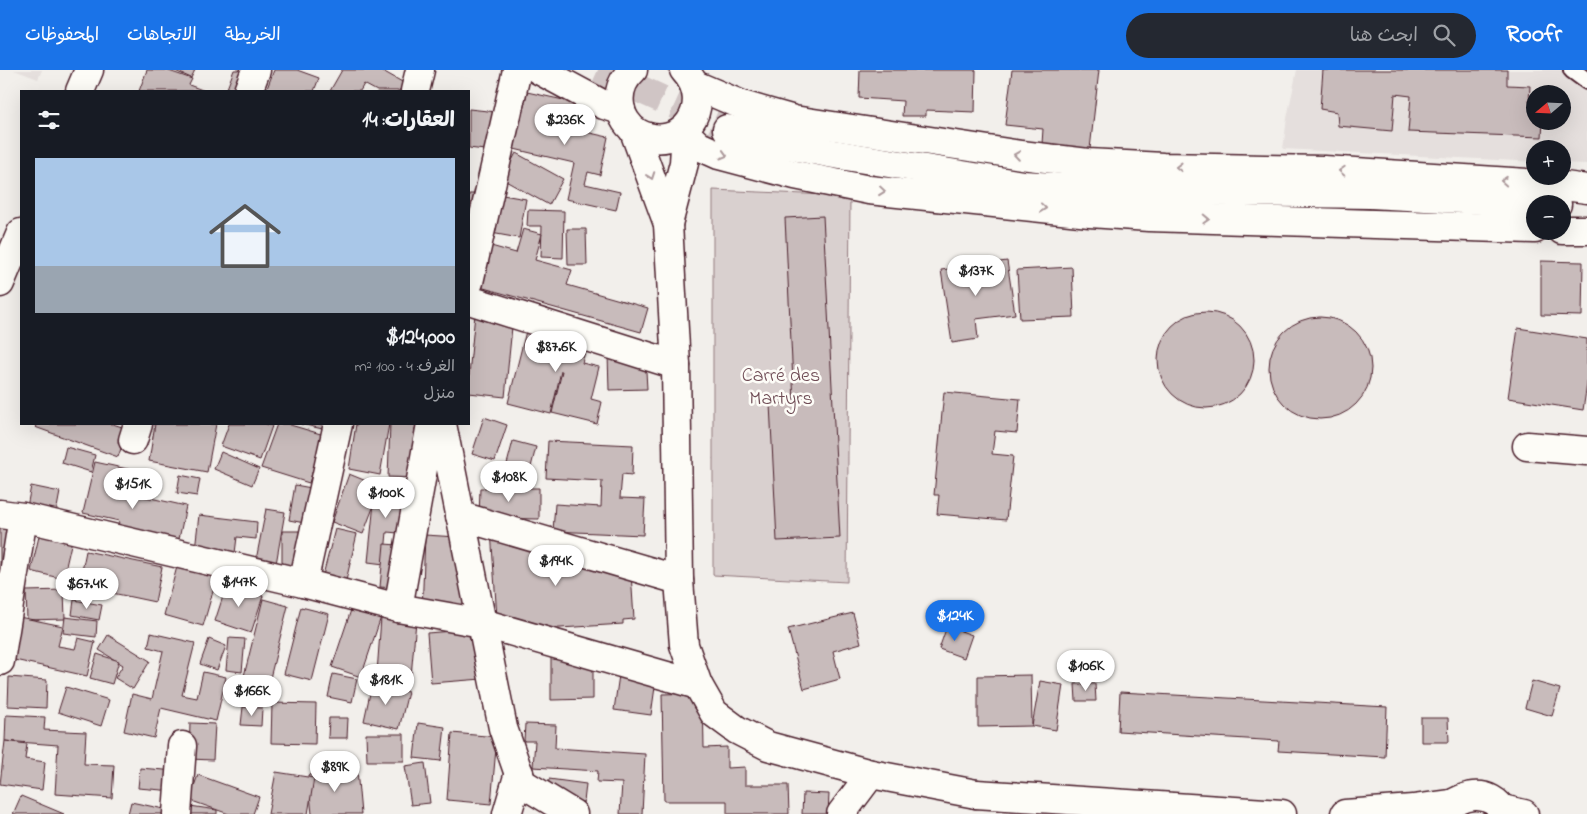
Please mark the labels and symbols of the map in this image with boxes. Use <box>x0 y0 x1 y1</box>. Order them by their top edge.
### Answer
north arrow <box>1526 85 1571 130</box>
pin: $236K <box>530 104 600 146</box>
one-way arrow <box>719 150 727 160</box>
one-way arrow <box>1013 150 1021 161</box>
one-way arrow <box>1175 162 1183 173</box>
one-way arrow <box>1337 166 1345 177</box>
one-way arrow <box>645 172 655 180</box>
one-way arrow <box>1499 176 1507 187</box>
one-way arrow <box>878 185 886 196</box>
one-way arrow <box>1040 203 1048 214</box>
one-way arrow <box>1202 213 1210 224</box>
pin: $137K <box>941 254 1011 297</box>
pin: $87.6K <box>515 330 597 373</box>
park label: Carré des Martyrs <box>742 362 820 414</box>
pin: $108K <box>474 460 544 503</box>
pin: $151K <box>98 468 168 510</box>
pin: $100K <box>351 476 421 519</box>
pin: $194K <box>521 544 591 587</box>
pin: $147K <box>204 566 274 608</box>
pin: $67.4K <box>46 568 128 610</box>
pin: $124K <box>920 600 990 642</box>
pin: $106K <box>1051 650 1121 692</box>
pin: $181K <box>351 664 421 706</box>
pin: $166K <box>217 674 287 717</box>
pin: $89K <box>305 750 365 793</box>

